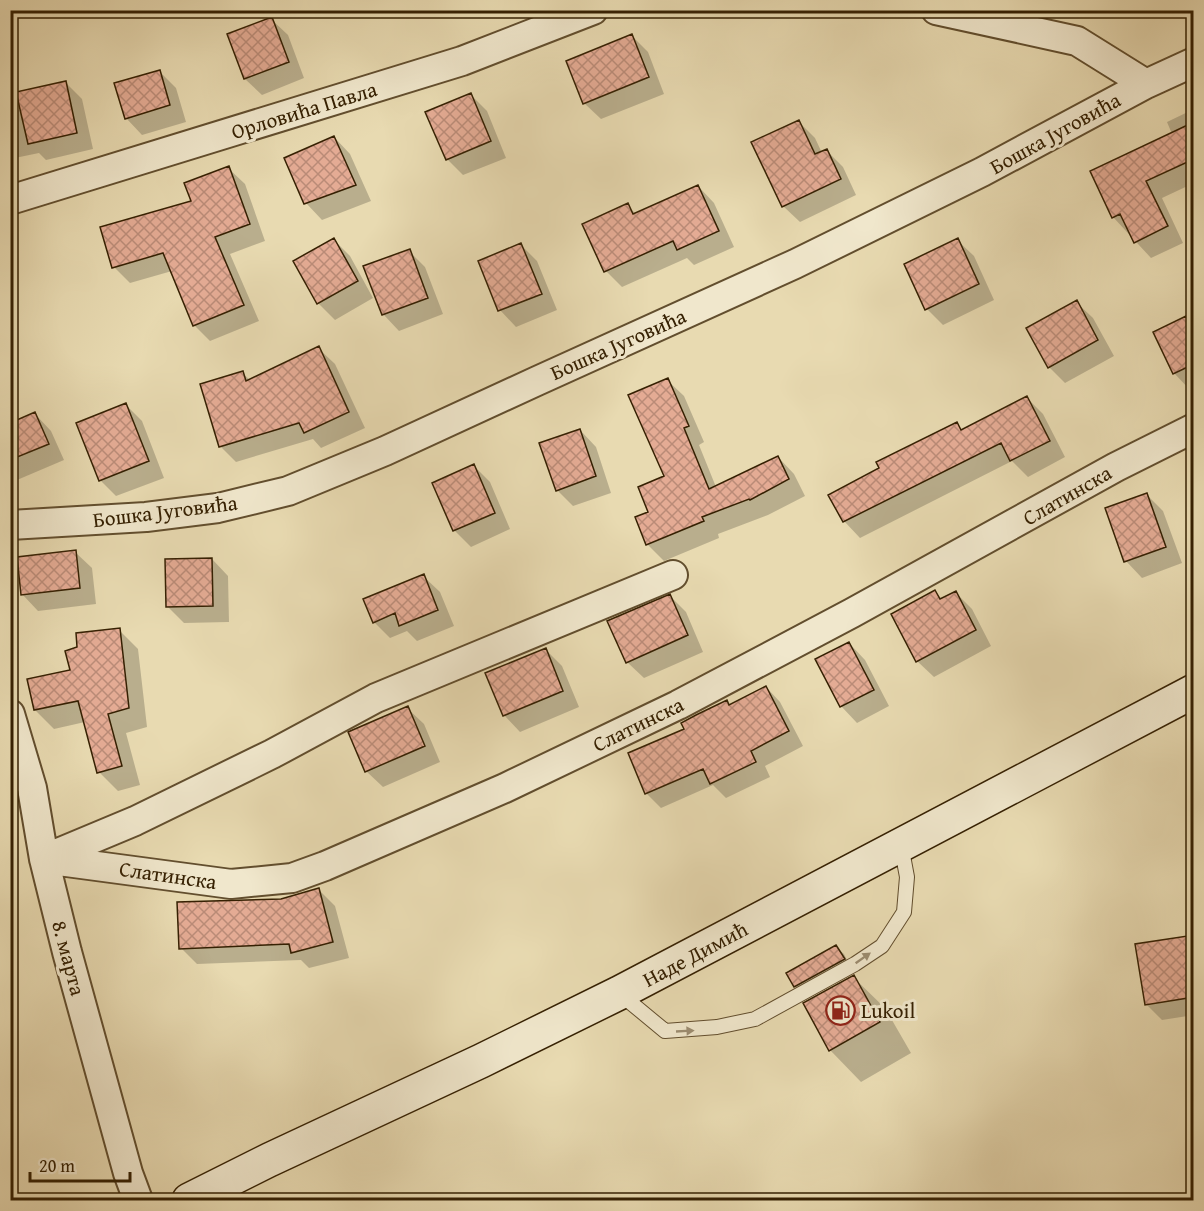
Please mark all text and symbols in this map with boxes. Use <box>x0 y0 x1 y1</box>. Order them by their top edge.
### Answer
street label: Орловића Павла <box>227 73 381 147</box>
street label: Бошка Југовића <box>984 84 1126 182</box>
street label: Бошка Југовића <box>545 300 691 388</box>
street label: Слатинска <box>1017 457 1117 533</box>
street label: Бошка Југовића <box>91 487 239 535</box>
street label: Слатинска <box>587 689 689 759</box>
street label: Слатинска <box>117 853 219 897</box>
street label: Наде Димић <box>637 913 753 995</box>
street label: 8. марта <box>44 917 94 999</box>
one-way arrow <box>855 953 871 964</box>
fuel station icon: Lukoil <box>824 994 856 1026</box>
place label: Lukoil <box>861 995 915 1026</box>
one-way arrow <box>675 1026 694 1035</box>
scale bar <box>30 1145 130 1183</box>
text: 20 m <box>39 1152 75 1179</box>

